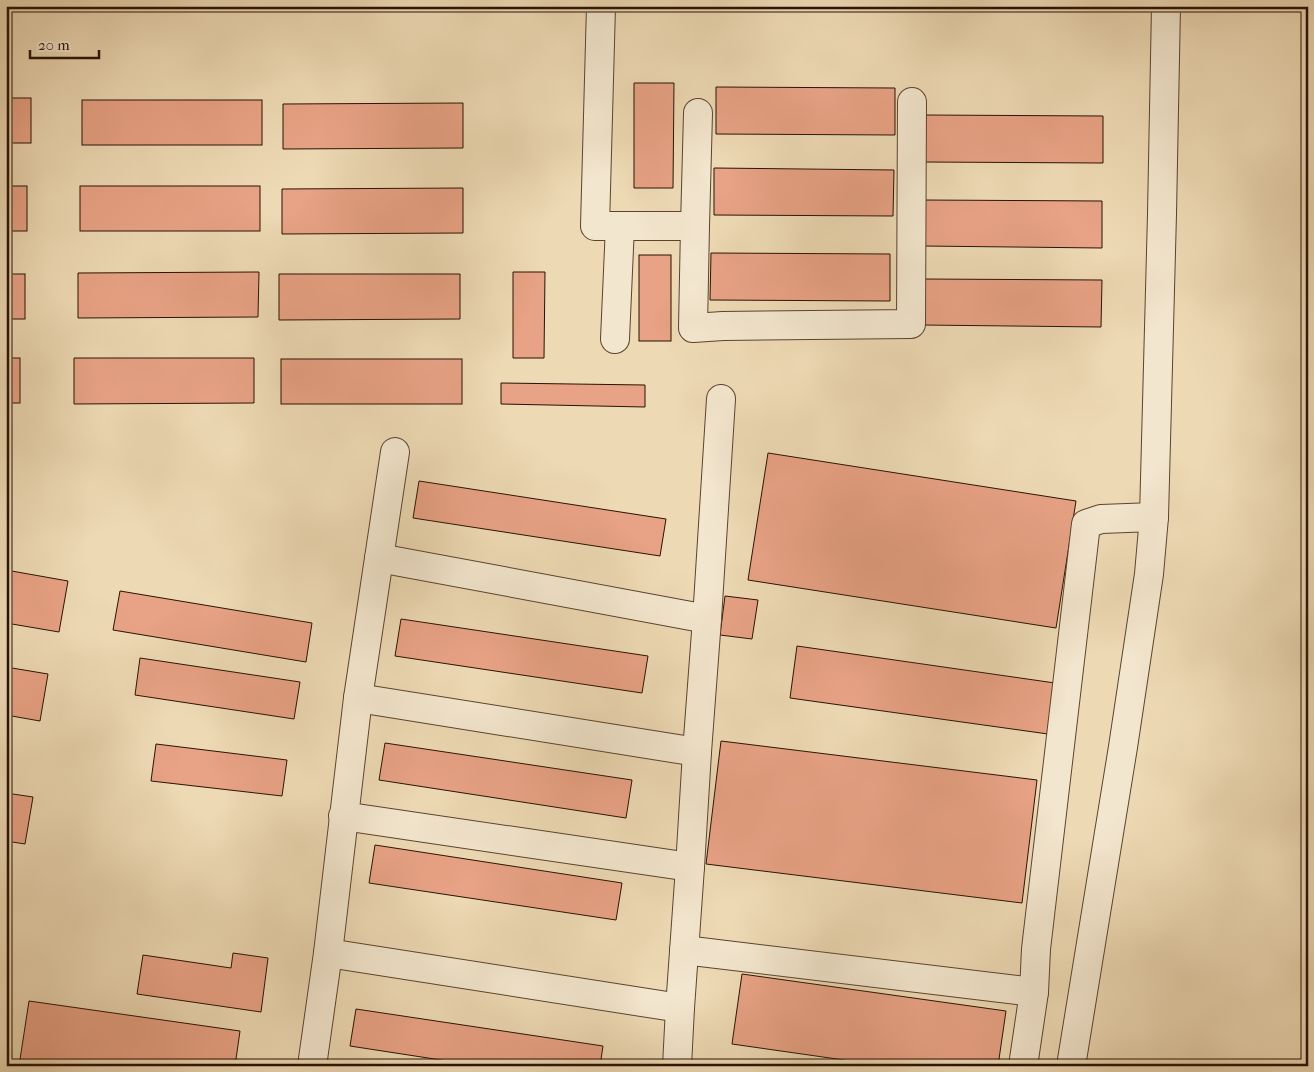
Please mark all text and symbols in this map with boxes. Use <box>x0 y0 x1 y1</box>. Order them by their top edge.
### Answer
scale bar <box>30 28 99 60</box>
text: 20 m <box>38 36 70 54</box>

